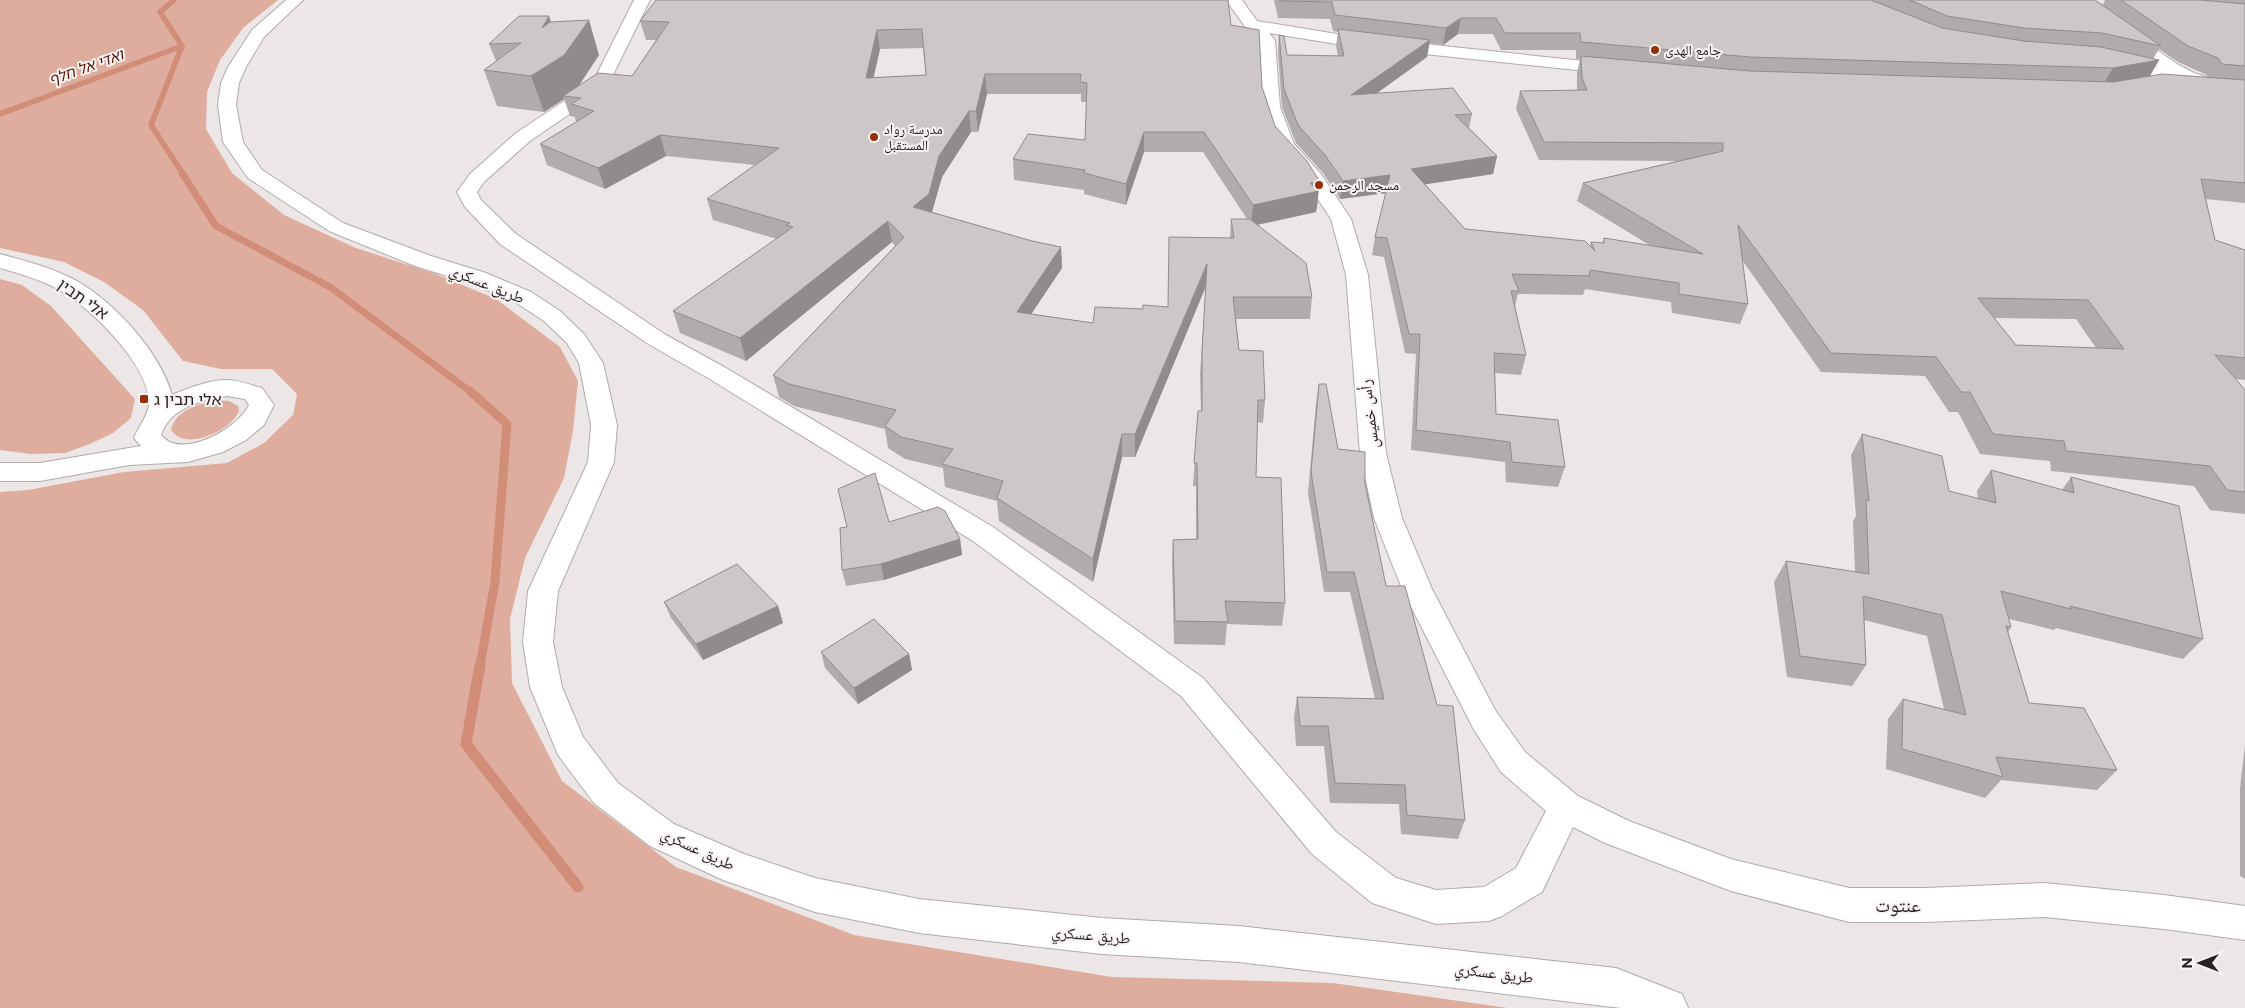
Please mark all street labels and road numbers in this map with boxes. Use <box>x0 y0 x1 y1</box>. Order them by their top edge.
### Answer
street label: طريق عسكري <box>445 260 527 311</box>
street label: אלי תבין <box>54 275 112 323</box>
street label: رأس خميس <box>1355 378 1384 450</box>
street label: طريق عسكري <box>657 824 738 877</box>
street label: عنتوت <box>1875 894 1921 917</box>
street label: طريق عسكري <box>1050 922 1131 951</box>
street label: طريق عسكري <box>1453 959 1535 990</box>

